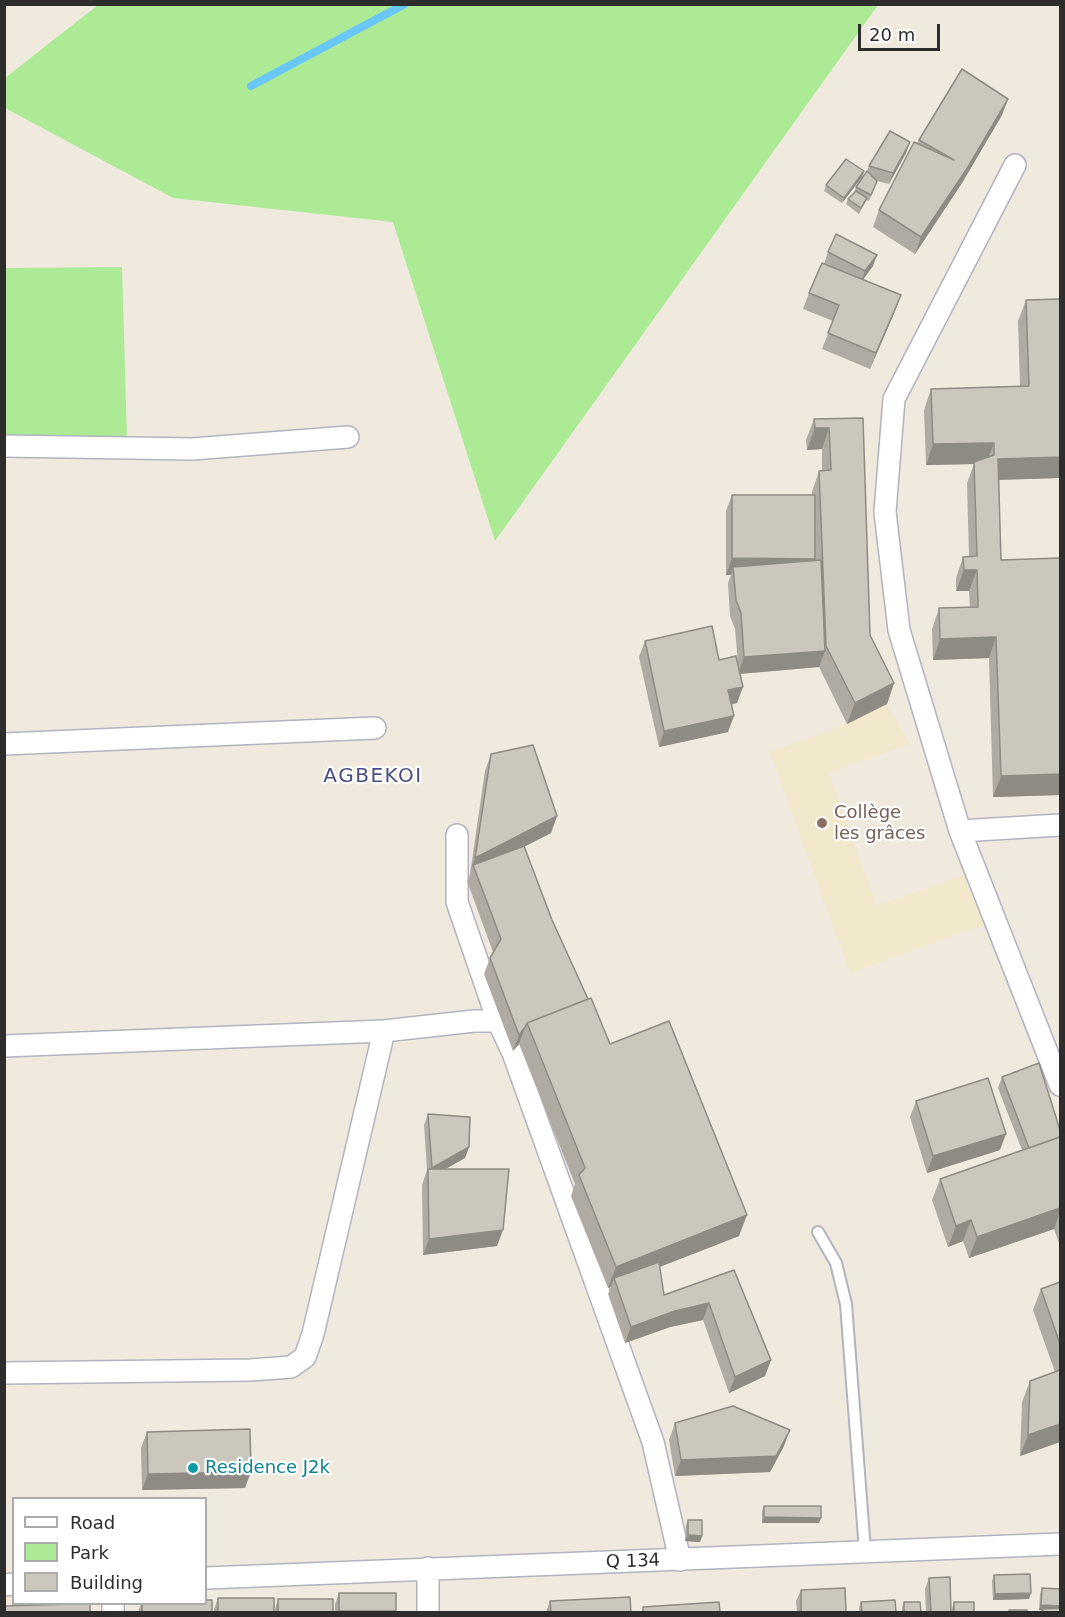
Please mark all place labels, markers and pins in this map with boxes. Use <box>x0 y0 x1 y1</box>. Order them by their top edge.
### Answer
place label: Collège les grâces <box>834 802 925 844</box>
marker: Collège les grâces <box>815 816 829 830</box>
place label: Residence J2k <box>205 1457 330 1479</box>
marker: Residence J2k <box>186 1461 200 1475</box>

